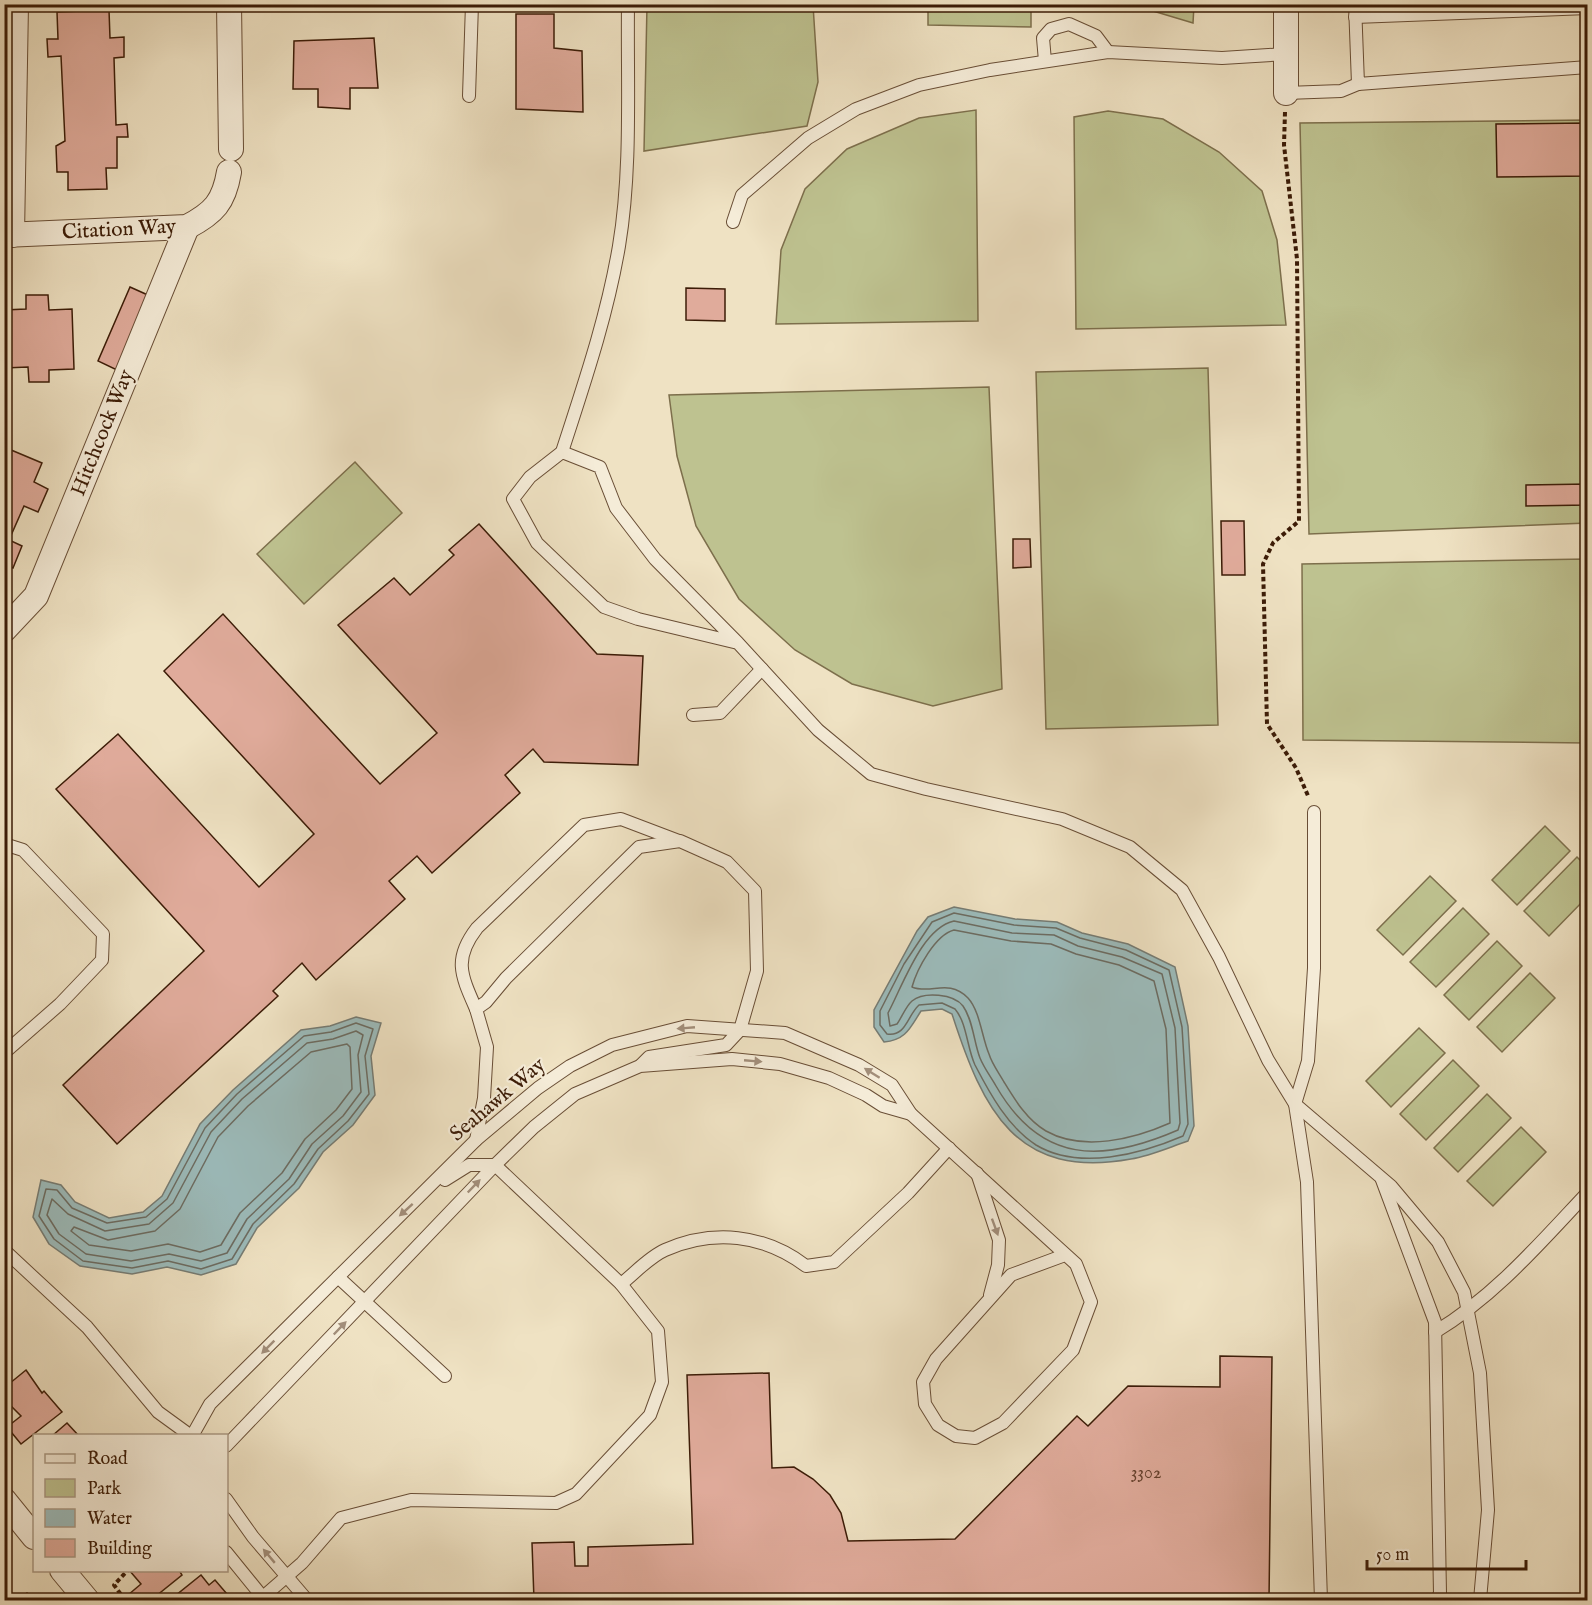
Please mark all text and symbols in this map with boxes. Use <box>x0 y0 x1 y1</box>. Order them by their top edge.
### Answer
street label: Citation Way <box>61 213 177 246</box>
street label: Hitchcock Way <box>65 365 141 500</box>
one-way arrow <box>676 1023 695 1033</box>
street label: Seahawk Way <box>445 1052 552 1148</box>
one-way arrow <box>743 1056 762 1066</box>
one-way arrow <box>864 1067 880 1078</box>
one-way arrow <box>466 1180 480 1194</box>
one-way arrow <box>399 1203 414 1216</box>
one-way arrow <box>990 1218 1000 1236</box>
one-way arrow <box>332 1321 346 1335</box>
one-way arrow <box>261 1340 275 1354</box>
legend <box>33 1434 228 1572</box>
text: Road <box>87 1448 128 1471</box>
house number: 3302 <box>1131 1462 1161 1485</box>
text: Park <box>87 1478 122 1501</box>
text: Water <box>87 1508 132 1531</box>
scale bar <box>1367 1533 1526 1571</box>
text: Building <box>87 1538 152 1561</box>
text: 50 m <box>1376 1544 1409 1567</box>
one-way arrow <box>263 1549 276 1564</box>

